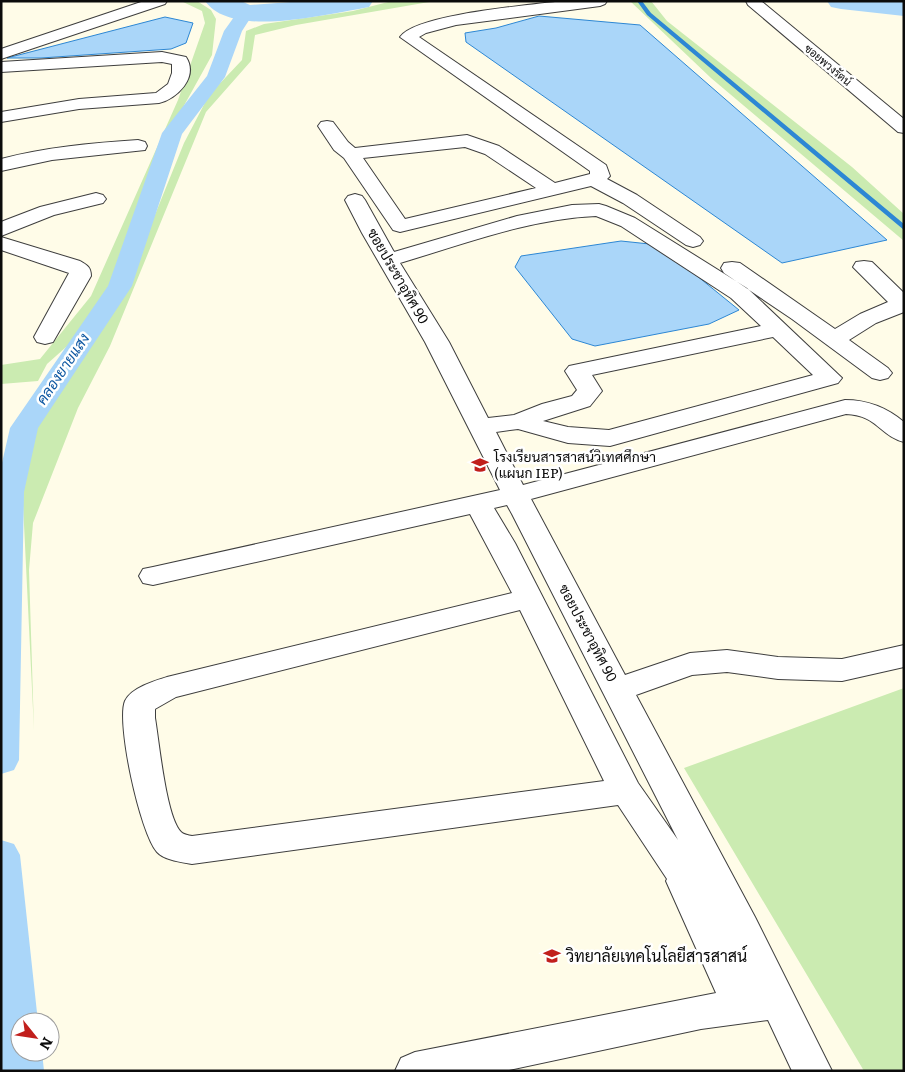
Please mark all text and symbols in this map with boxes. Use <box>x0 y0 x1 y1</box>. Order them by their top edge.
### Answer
street label: ซอยพวงรัตน์ <box>802 40 856 89</box>
street label: ซอยประชาอุทิศ 90 <box>362 224 434 328</box>
water label: คลองยายแสง <box>29 328 94 409</box>
place label: โรงเรียนสารสาสน์วิเทศศึกษา (แผนก IEP) <box>493 446 656 482</box>
school or university icon: โรงเรียนสารสาสน์วิเทศศึกษา (แผนก IEP) <box>470 455 490 475</box>
street label: ซอยประชาอุทิศ 90 <box>554 580 623 685</box>
place label: วิทยาลัยเทคโนโลยีสารสาสน์ <box>565 943 747 967</box>
school or university icon: วิทยาลัยเทคโนโลยีสารสาสน์ <box>542 946 562 966</box>
north arrow <box>10 1012 60 1062</box>
text: N <box>35 1034 59 1054</box>

